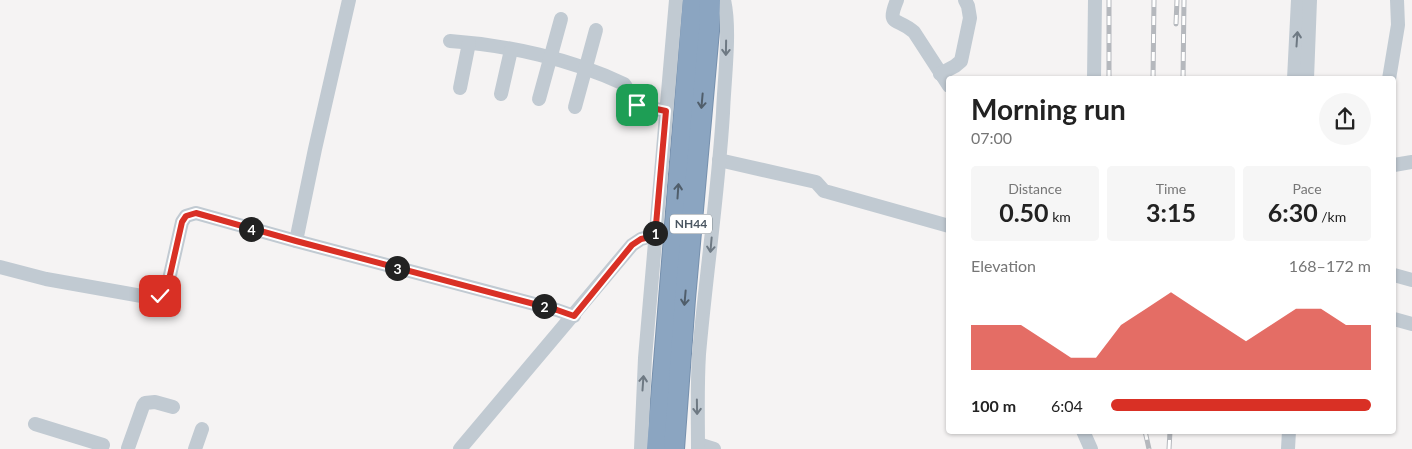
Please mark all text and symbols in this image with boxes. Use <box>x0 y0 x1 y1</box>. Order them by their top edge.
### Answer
one-way arrow <box>1292 32 1301 48</box>
one-way arrow <box>721 40 731 56</box>
pin <box>616 84 658 126</box>
icon: arrive <box>623 91 651 119</box>
text: Morning run <box>971 92 1126 126</box>
one-way arrow <box>698 93 707 109</box>
button: share <box>1319 93 1371 145</box>
text: 07:00 <box>971 128 1012 147</box>
text: Distance <box>1008 180 1062 197</box>
text: Time <box>1156 180 1186 197</box>
text: Pace <box>1292 180 1322 197</box>
one-way arrow <box>673 183 683 199</box>
text: 0.50 <box>999 197 1049 227</box>
text: 3:15 <box>1146 197 1196 227</box>
text: 6:30 <box>1268 197 1318 227</box>
text: km <box>1049 208 1071 225</box>
text: /km <box>1318 208 1346 225</box>
road number: NH44 <box>670 214 712 233</box>
pin: 4 <box>238 216 264 242</box>
pin: 1 <box>642 220 668 246</box>
text: 4 <box>247 221 256 238</box>
text: 1 <box>651 225 660 242</box>
one-way arrow <box>706 237 716 253</box>
pin: 3 <box>384 256 410 280</box>
text: Elevation <box>971 256 1036 275</box>
text: 168–172 m <box>1289 256 1371 275</box>
text: 3 <box>393 260 402 277</box>
pin <box>139 275 181 317</box>
icon: check <box>146 282 174 310</box>
one-way arrow <box>680 289 690 305</box>
pin: 2 <box>532 294 556 318</box>
text: 2 <box>540 298 549 315</box>
one-way arrow <box>638 375 648 391</box>
text: 100 m <box>971 396 1016 415</box>
text: 6:04 <box>1051 396 1083 415</box>
one-way arrow <box>693 399 702 415</box>

